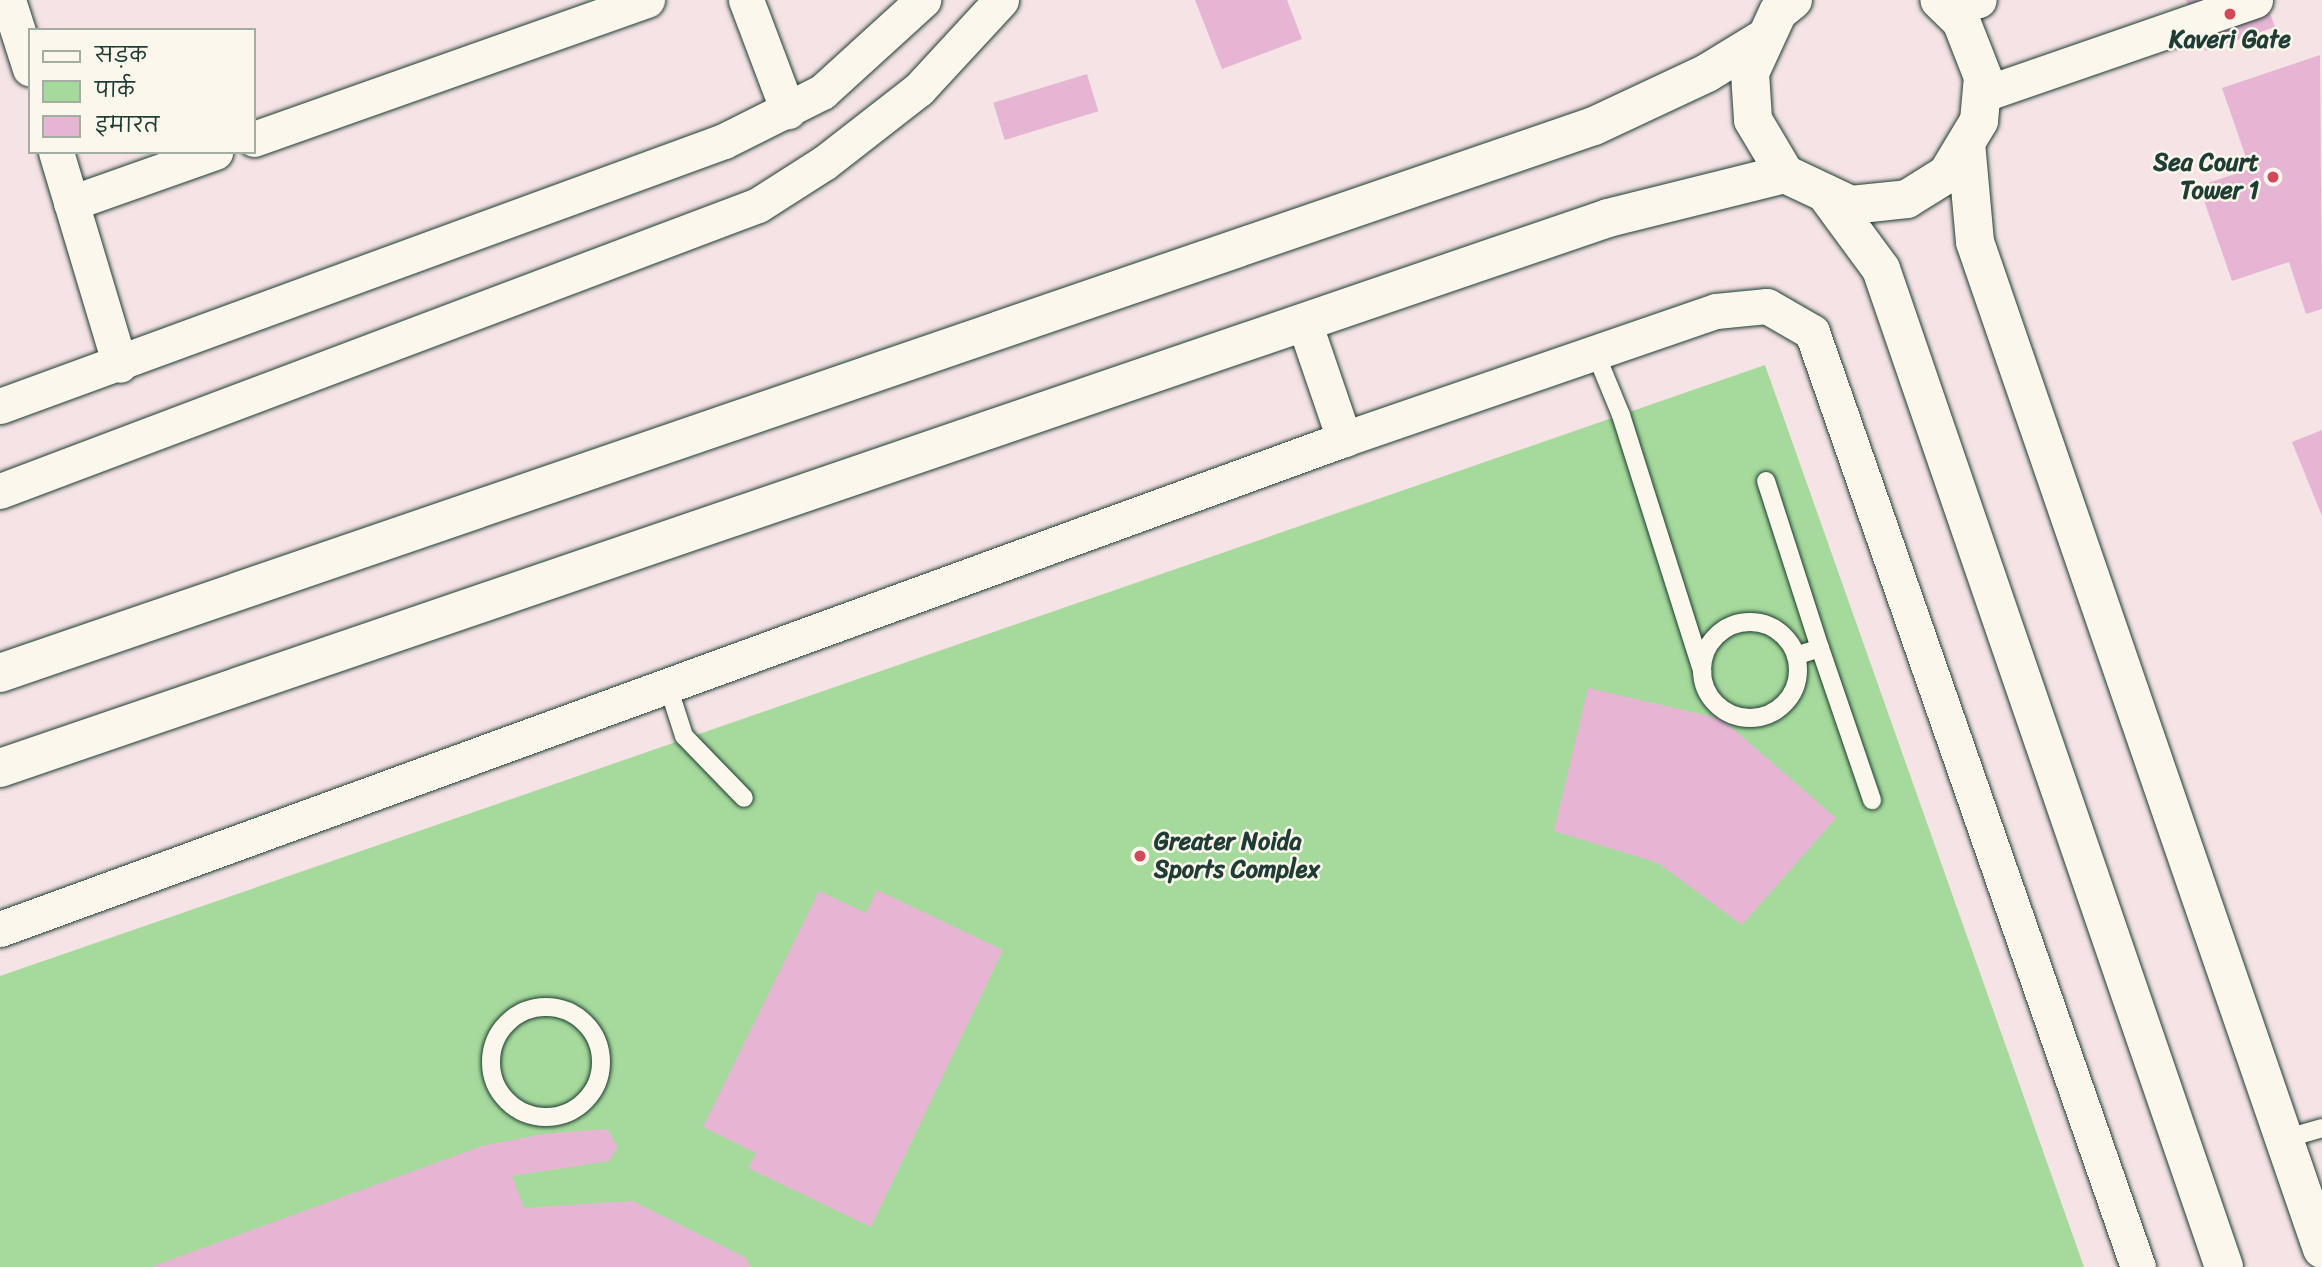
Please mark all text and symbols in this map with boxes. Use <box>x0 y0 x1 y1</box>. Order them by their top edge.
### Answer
marker: Kaveri Gate <box>2222 6 2238 22</box>
place label: Kaveri Gate <box>2169 26 2291 54</box>
legend <box>28 28 256 154</box>
text: सड़क <box>95 36 147 74</box>
text: पार्क <box>95 71 135 109</box>
text: इमारत <box>95 106 159 144</box>
place label: Sea Court Tower 1 <box>2153 149 2259 205</box>
marker: Sea Court Tower 1 <box>2265 169 2281 185</box>
place label: Greater Noida Sports Complex <box>1154 828 1320 884</box>
marker: Greater Noida Sports Complex <box>1132 848 1148 864</box>

